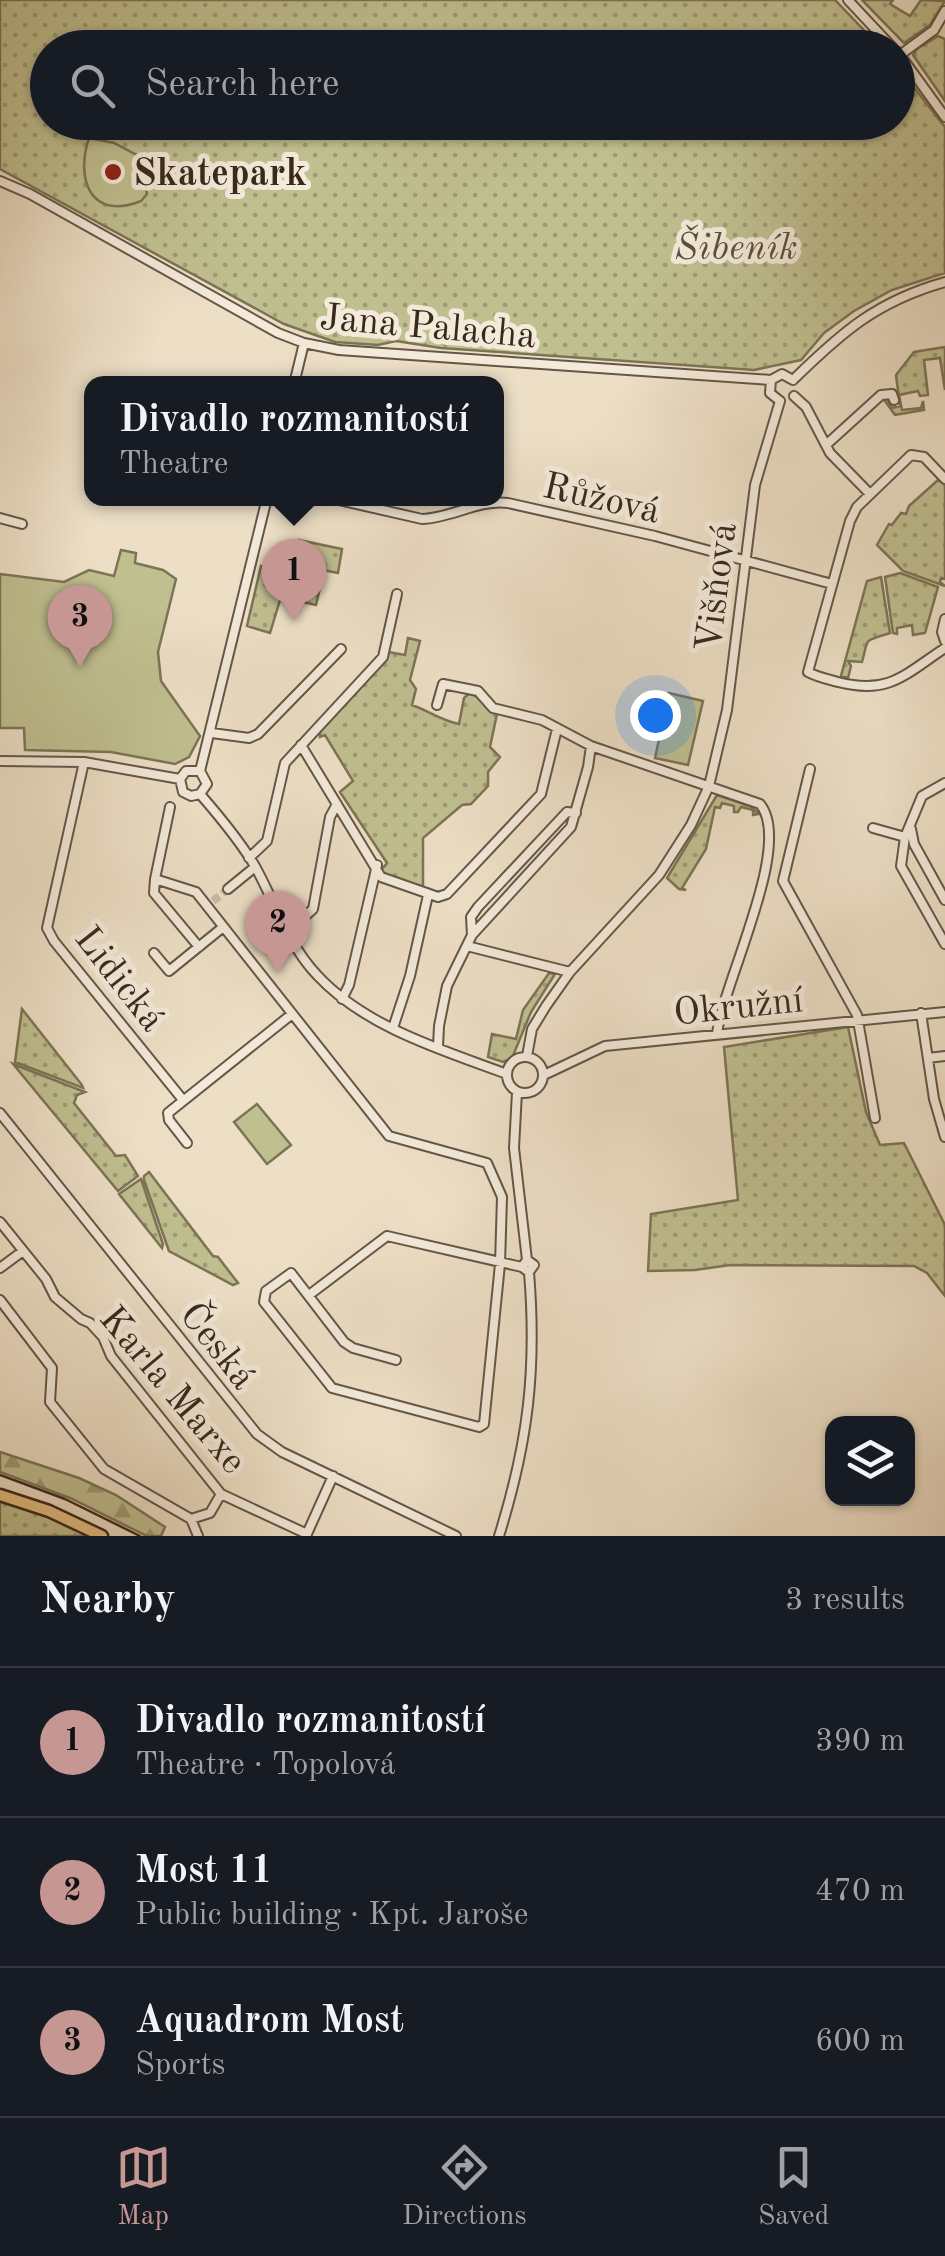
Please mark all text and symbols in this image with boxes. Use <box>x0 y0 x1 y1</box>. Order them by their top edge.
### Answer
search box <box>30 30 915 140</box>
icon: search <box>65 58 120 113</box>
text: Search here <box>145 66 340 104</box>
place label: Skatepark <box>133 156 307 194</box>
marker: Skatepark <box>102 161 124 183</box>
park label: Šibeník <box>674 224 798 268</box>
street label: Jana Palacha <box>318 300 538 356</box>
popup <box>84 376 504 506</box>
text: Divadlo rozmanitostí <box>119 402 469 440</box>
text: Theatre <box>119 449 229 481</box>
street label: Růžová <box>539 468 664 532</box>
street label: Višňová <box>691 520 745 654</box>
pin: 1 <box>262 538 326 621</box>
pin: 3 <box>48 584 112 667</box>
your location <box>630 690 681 741</box>
pin: 2 <box>246 890 310 973</box>
street label: Lidická <box>66 921 171 1039</box>
street label: Okružní <box>672 982 806 1034</box>
street label: Česká <box>172 1292 267 1397</box>
street label: Karla Marxe <box>91 1300 252 1482</box>
map controls <box>825 1416 915 1506</box>
button: layers <box>825 1416 915 1506</box>
text: Nearby <box>40 1580 176 1622</box>
text: 3 results <box>785 1585 905 1617</box>
text: Divadlo rozmanitostí <box>135 1703 486 1741</box>
text: 1 <box>63 1726 82 1758</box>
text: 390 m <box>815 1726 905 1758</box>
text: Theatre · Topolová <box>135 1750 396 1782</box>
text: Most 11 <box>135 1853 273 1891</box>
text: 2 <box>63 1876 82 1908</box>
text: 470 m <box>815 1876 905 1908</box>
text: Public building · Kpt. Jaroše <box>135 1900 529 1932</box>
text: Aquadrom Most <box>135 2003 404 2041</box>
text: 3 <box>63 2026 82 2058</box>
text: 600 m <box>815 2026 905 2058</box>
text: Sports <box>135 2050 226 2082</box>
tab: Map <box>116 2140 171 2235</box>
tab: Directions <box>402 2140 527 2235</box>
tab: Saved <box>758 2140 829 2235</box>

